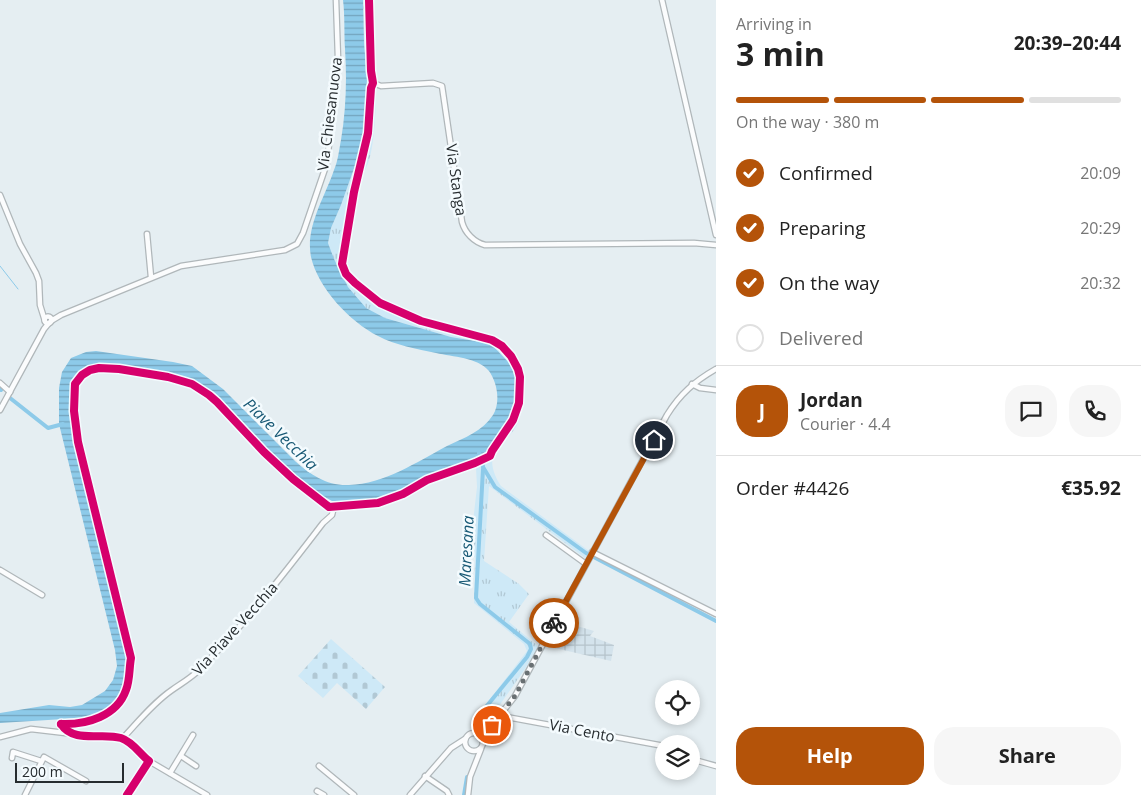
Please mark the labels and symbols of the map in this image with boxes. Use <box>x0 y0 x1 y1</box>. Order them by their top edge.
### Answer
street label: Via Chiesanuova <box>312 56 346 172</box>
street label: Via Stanga <box>442 143 472 217</box>
water label: Piave Vecchia <box>239 393 323 475</box>
pin <box>633 419 675 461</box>
water label: Maresana <box>453 515 479 587</box>
street label: Via Piave Vecchia <box>187 577 281 679</box>
courier <box>529 598 579 648</box>
pin <box>471 704 513 746</box>
street label: Via Cento <box>548 714 617 746</box>
scale bar <box>15 760 124 783</box>

